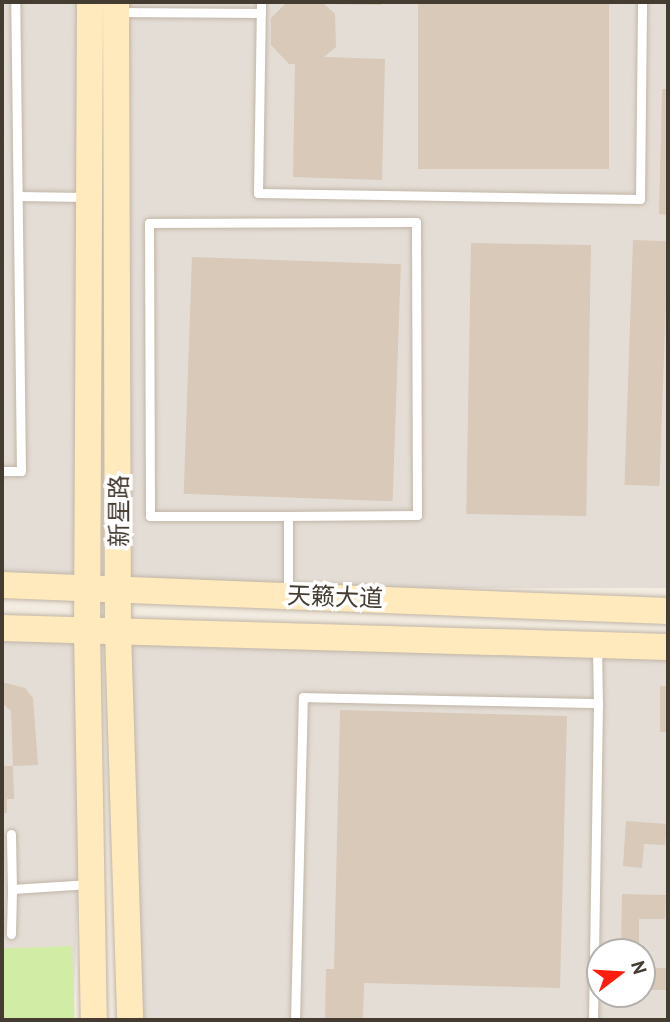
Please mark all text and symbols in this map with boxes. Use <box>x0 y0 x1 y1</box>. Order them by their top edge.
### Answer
street label: 新星路 <box>105 475 133 547</box>
street label: 天籁大道 <box>287 581 383 613</box>
north arrow <box>586 938 656 1008</box>
text: N <box>626 958 652 977</box>

